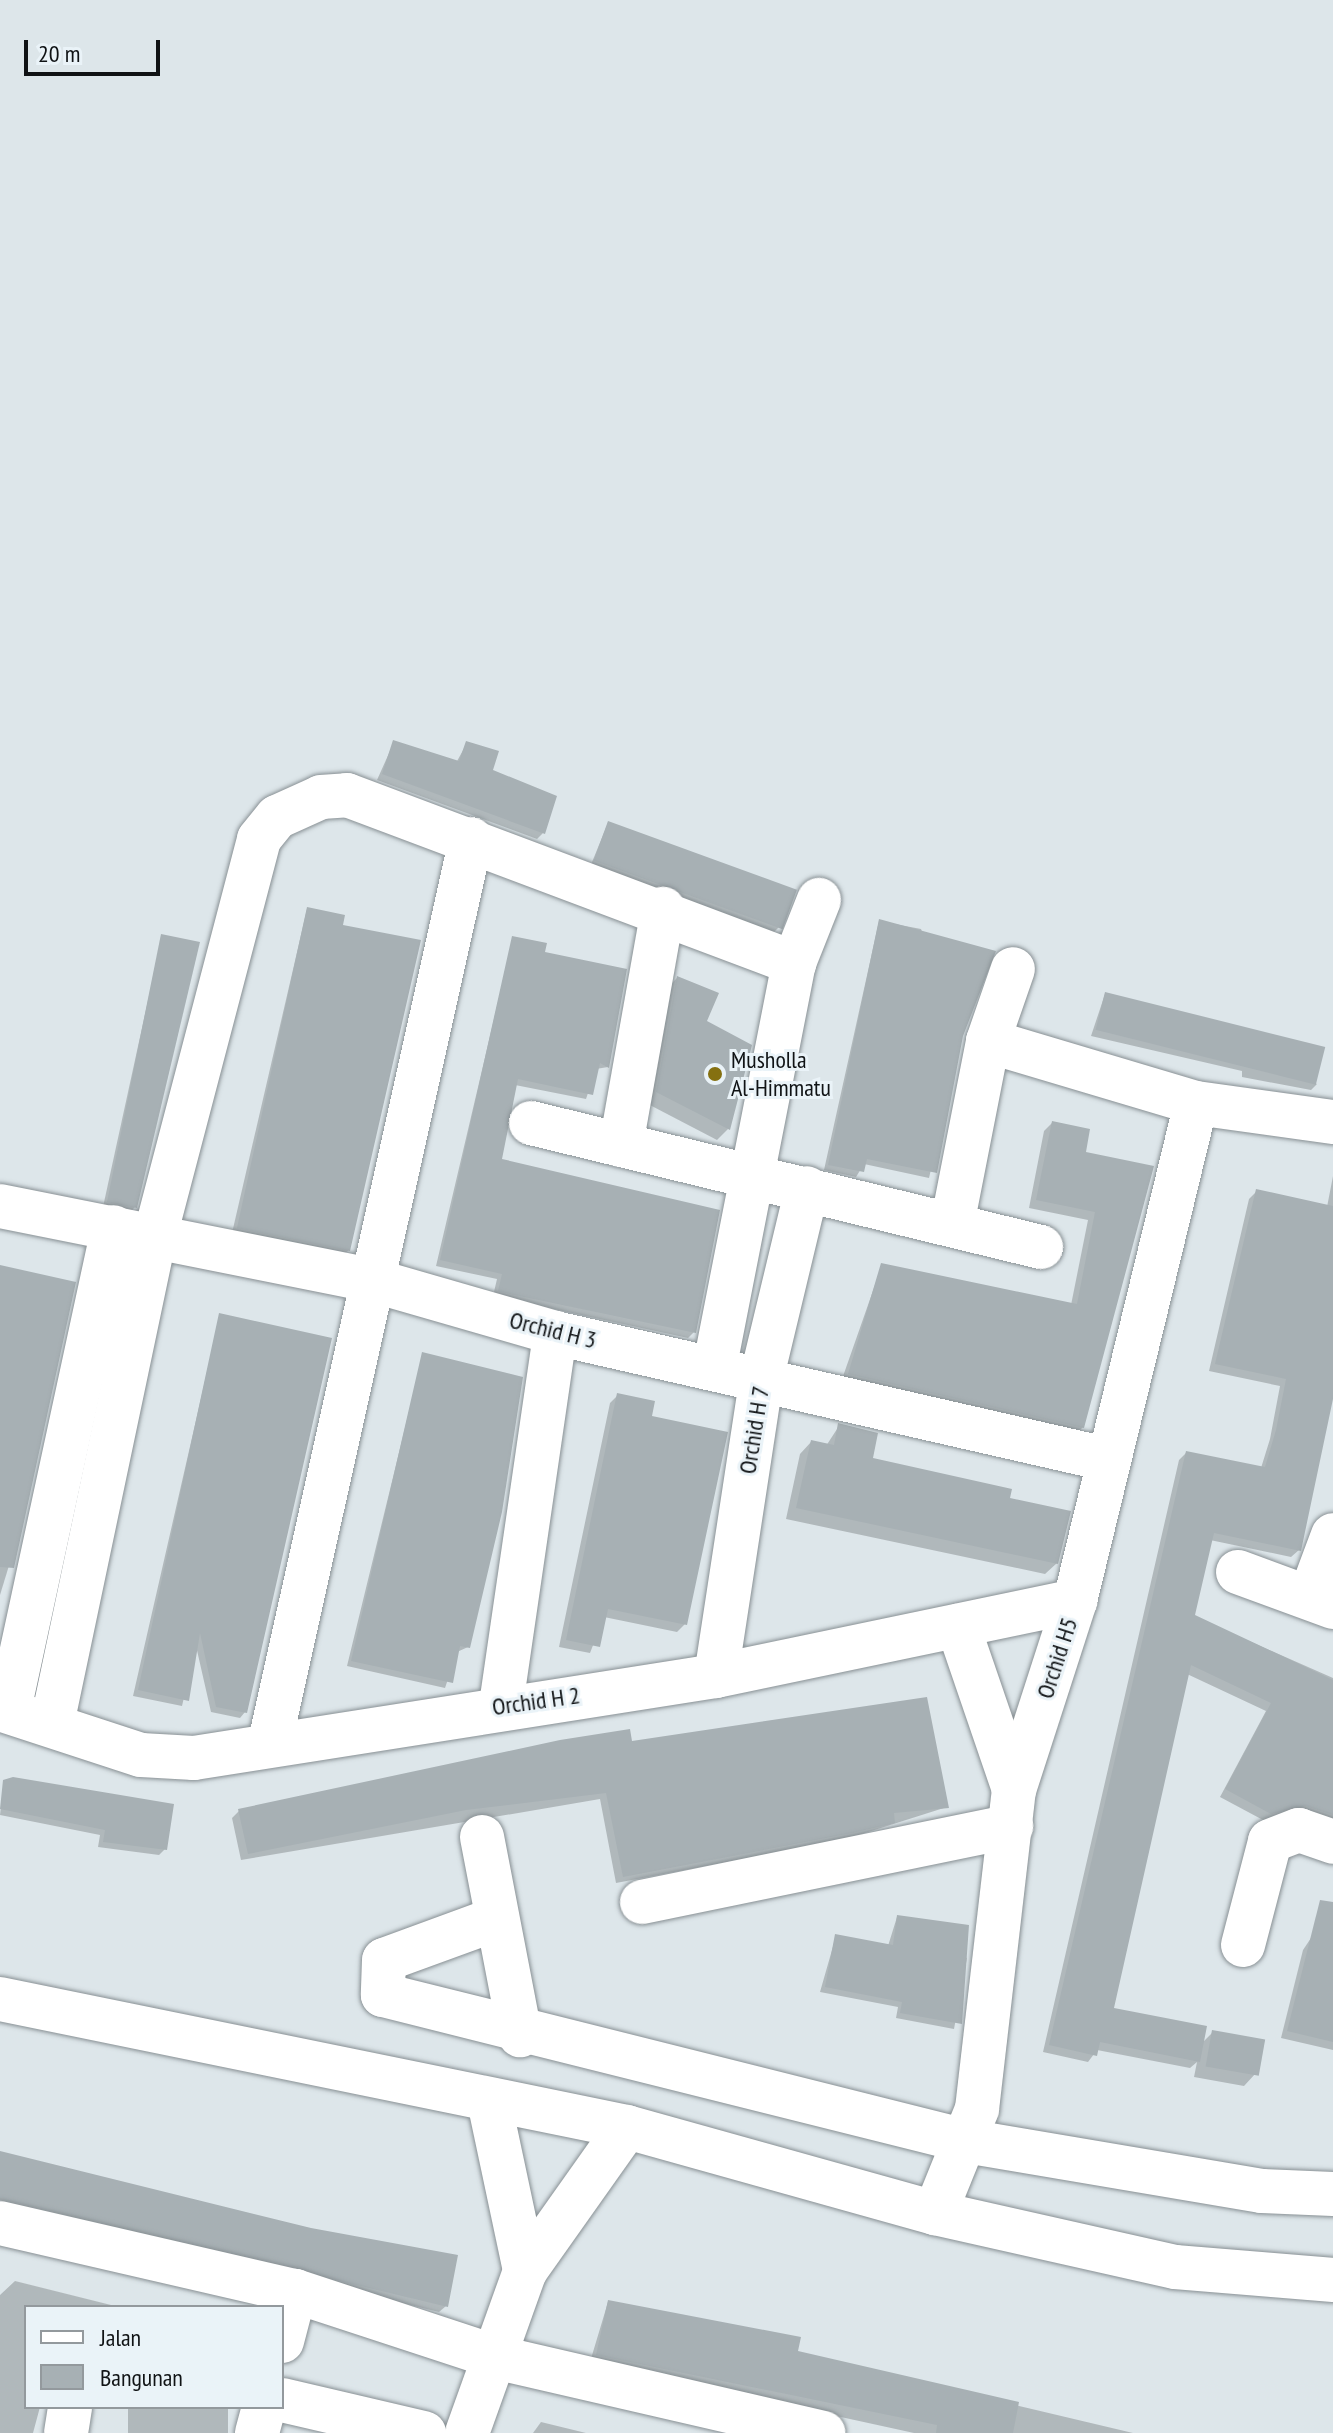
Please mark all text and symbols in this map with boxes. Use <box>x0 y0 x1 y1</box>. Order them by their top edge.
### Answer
scale bar <box>28 24 164 74</box>
text: 20 m <box>38 38 80 69</box>
place label: Musholla Al-Himmatu <box>731 1046 831 1102</box>
marker: Musholla Al-Himmatu <box>706 1065 724 1083</box>
street label: Orchid H 3 <box>507 1305 599 1355</box>
street label: Orchid H 7 <box>733 1384 775 1476</box>
street label: Orchid H5 <box>1030 1614 1084 1702</box>
street label: Orchid H 2 <box>490 1681 582 1721</box>
legend <box>24 2305 284 2409</box>
text: Jalan <box>100 2322 141 2353</box>
text: Bangunan <box>100 2362 183 2393</box>

